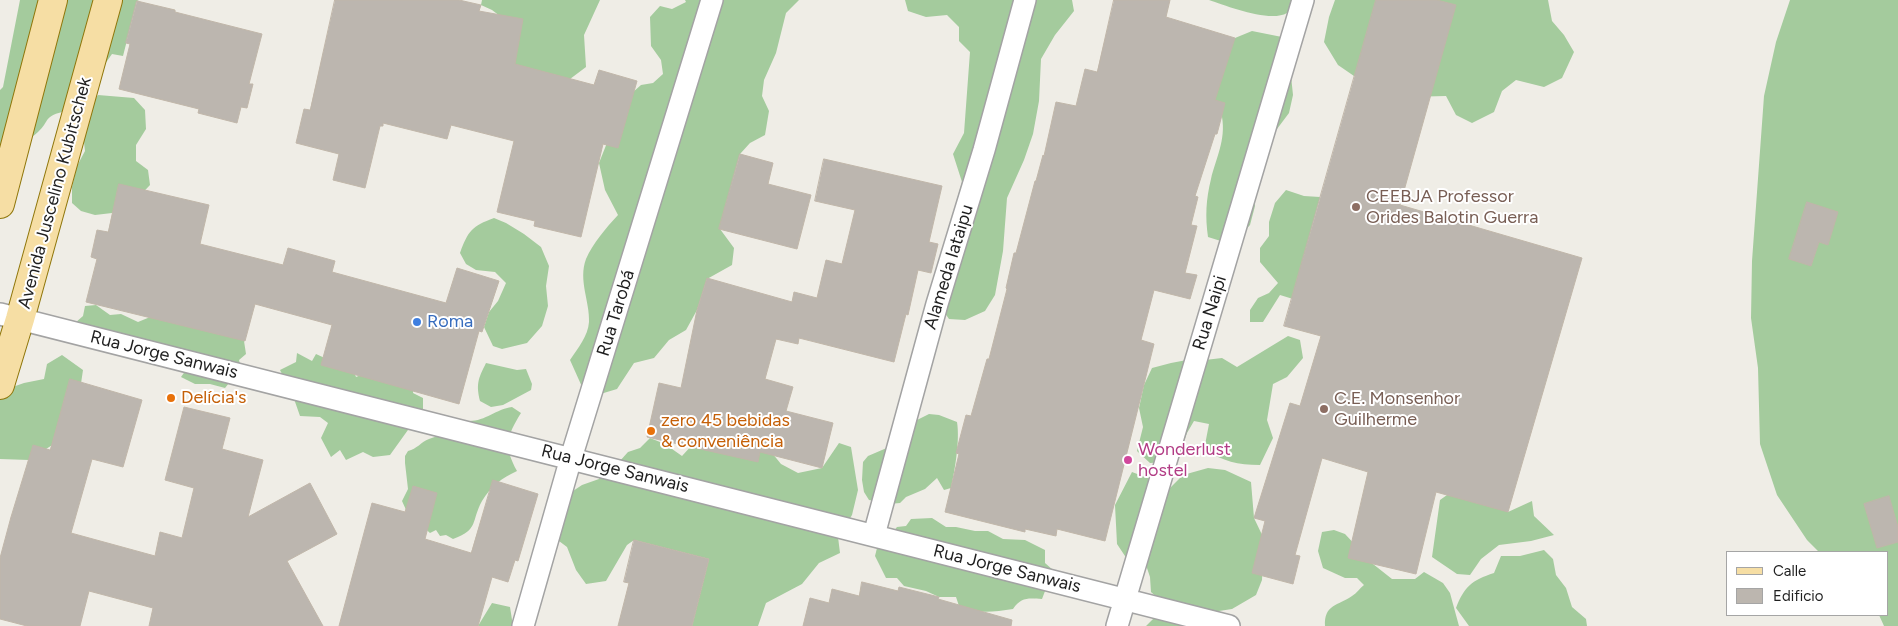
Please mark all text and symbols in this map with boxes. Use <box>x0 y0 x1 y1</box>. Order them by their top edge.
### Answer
street label: Avenida Juscelino Kubitschek <box>14 75 96 311</box>
place label: CEEBJA Professor Orides Balotin Guerra <box>1366 186 1538 228</box>
marker: CEEBJA Professor Orides Balotin Guerra <box>1350 201 1362 213</box>
street label: Alameda Iataipu <box>920 202 978 332</box>
street label: Rua Tarobá <box>593 267 639 359</box>
street label: Rua Naipi <box>1188 273 1232 353</box>
place label: Roma <box>427 311 473 333</box>
marker: Roma <box>411 316 423 328</box>
street label: Rua Jorge Sanwais <box>88 326 240 384</box>
place label: Delícia's <box>181 387 246 409</box>
place label: C.E. Monsenhor Guilherme <box>1334 388 1460 430</box>
marker: Delícia's <box>165 392 177 404</box>
marker: C.E. Monsenhor Guilherme <box>1318 403 1330 415</box>
place label: zero 45 bebidas & conveniência <box>661 410 790 452</box>
marker: zero 45 bebidas & conveniência <box>645 425 657 437</box>
place label: Wonderlust hostel <box>1138 439 1231 482</box>
street label: Rua Jorge Sanwais <box>539 440 691 498</box>
marker: Wonderlust hostel <box>1122 454 1134 466</box>
street label: Rua Jorge Sanwais <box>931 540 1083 598</box>
legend <box>1726 551 1888 616</box>
text: Calle <box>1773 562 1806 580</box>
text: Edificio <box>1773 587 1823 605</box>

